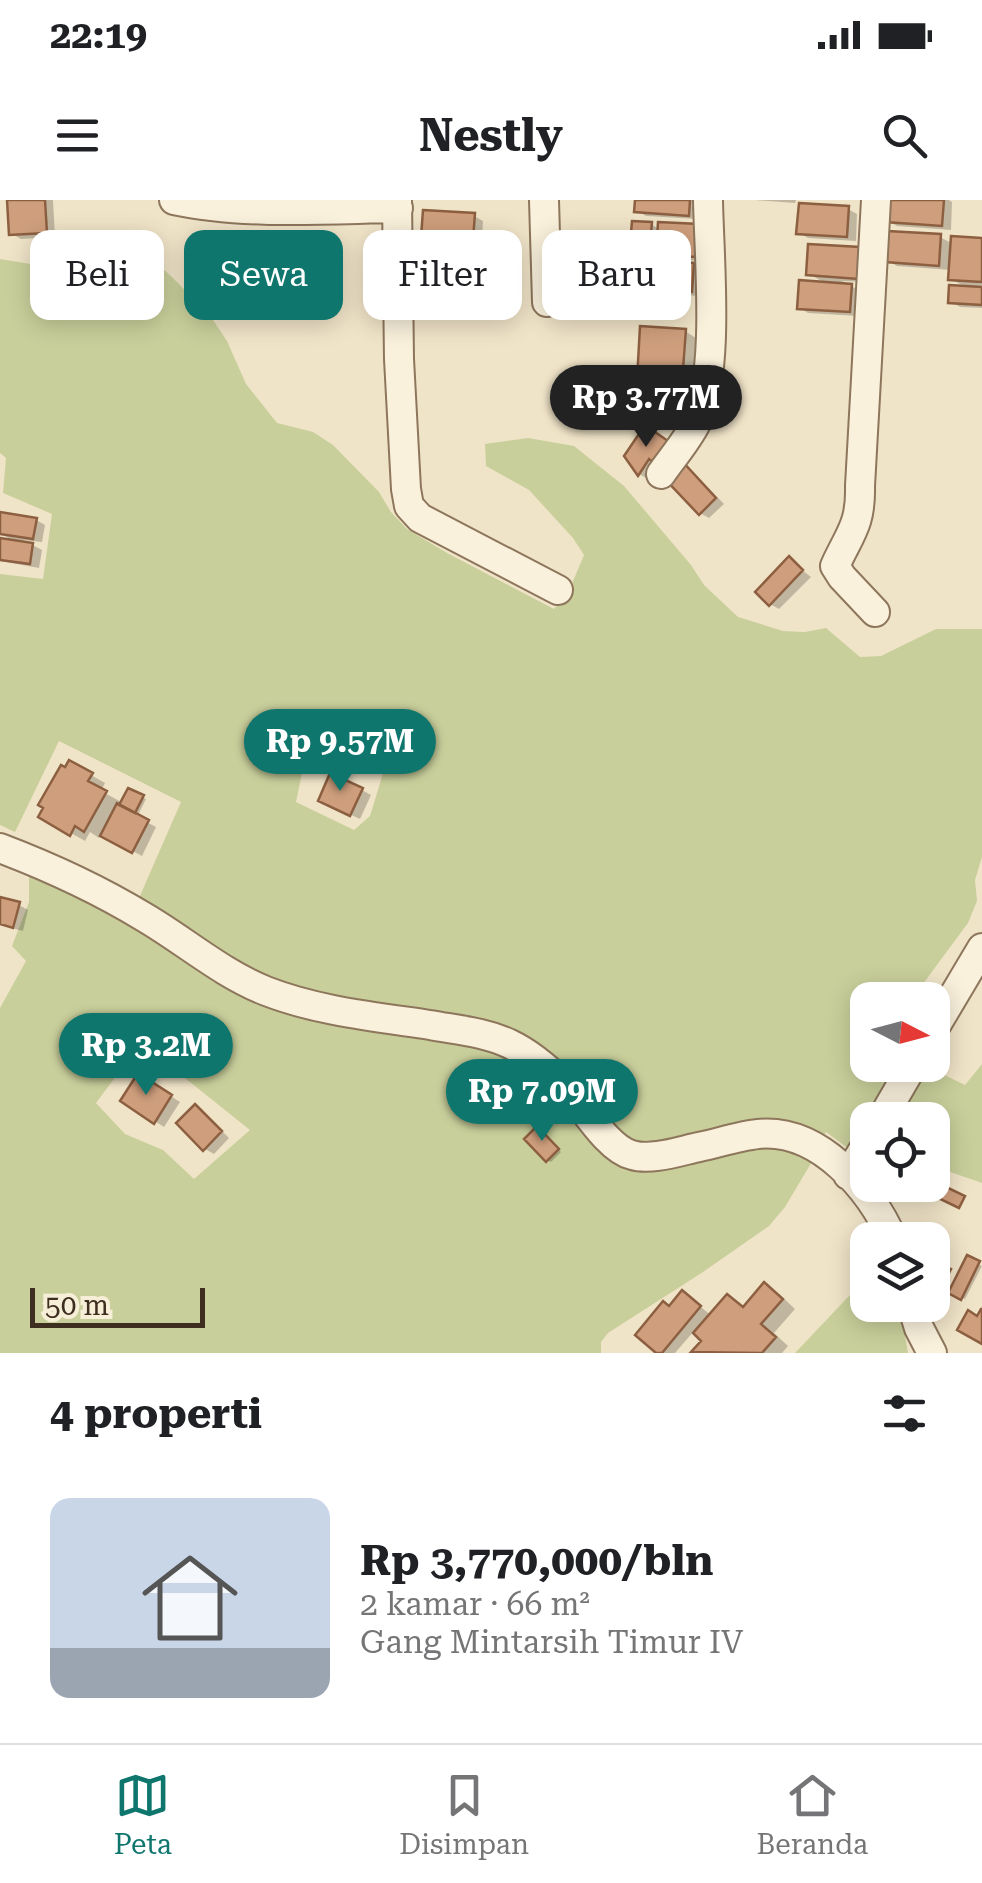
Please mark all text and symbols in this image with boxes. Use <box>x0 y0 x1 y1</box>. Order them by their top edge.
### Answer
text: 22:19 <box>50 13 147 57</box>
icon: menu <box>50 108 105 163</box>
icon: search <box>877 108 932 163</box>
text: Nestly <box>419 109 563 162</box>
chip: Beli <box>30 230 164 320</box>
chip: Sewa <box>184 230 343 320</box>
chip: Filter <box>363 230 522 320</box>
chip: Baru <box>542 230 691 320</box>
pin: Rp 3.77M <box>543 365 749 450</box>
text: Rp 3.77M <box>572 378 720 416</box>
pin: Rp 9.57M <box>237 709 443 794</box>
text: Rp 9.57M <box>266 722 414 760</box>
north arrow <box>850 982 950 1082</box>
map controls <box>850 982 950 1322</box>
pin: Rp 3.2M <box>54 1013 238 1098</box>
text: Rp 3.2M <box>81 1026 211 1064</box>
pin: Rp 7.09M <box>439 1059 645 1144</box>
text: Rp 7.09M <box>468 1072 616 1110</box>
button: locate <box>850 1102 950 1202</box>
button: layers <box>850 1222 950 1322</box>
scale bar <box>30 1283 205 1328</box>
text: 50 m <box>45 1289 109 1322</box>
icon: filters <box>877 1386 932 1441</box>
text: 4 properti <box>50 1389 262 1438</box>
text: Rp 3,770,000/bln <box>360 1536 713 1585</box>
icon: home <box>130 1538 250 1658</box>
text: 2 kamar · 66 m² <box>360 1585 590 1623</box>
text: Gang Mintarsih Timur IV <box>360 1623 744 1661</box>
tab: Peta <box>114 1768 172 1861</box>
tab: Disimpan <box>399 1768 529 1861</box>
tab: Beranda <box>756 1768 868 1861</box>

